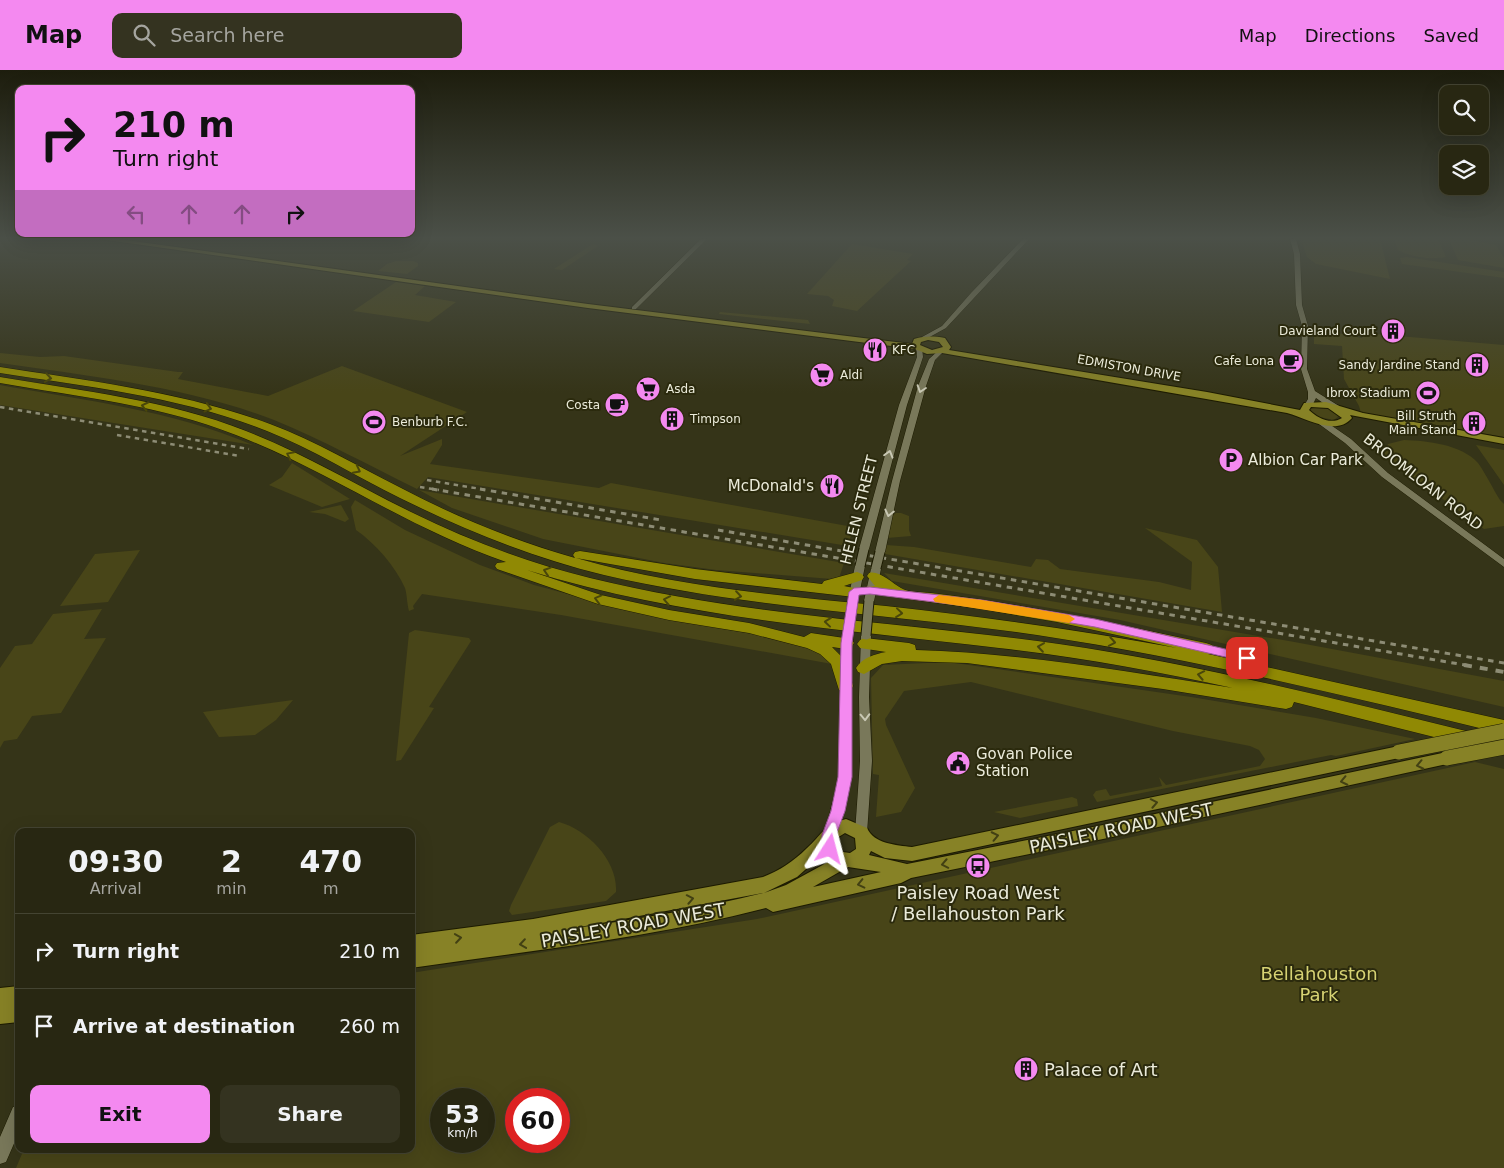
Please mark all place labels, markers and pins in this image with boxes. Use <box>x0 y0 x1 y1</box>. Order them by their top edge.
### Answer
building icon: Davieland Court <box>1380 318 1406 344</box>
place label: Davieland Court <box>1279 324 1376 338</box>
restaurant icon: KFC <box>862 337 888 363</box>
place label: KFC <box>892 343 915 357</box>
cafe icon: Cafe Lona <box>1278 348 1304 374</box>
building icon: Sandy Jardine Stand <box>1464 352 1490 378</box>
place label: Cafe Lona <box>1214 354 1274 368</box>
place label: Sandy Jardine Stand <box>1339 358 1460 372</box>
supermarket icon: Aldi <box>809 362 835 388</box>
place label: Aldi <box>840 368 863 382</box>
supermarket icon: Asda <box>635 376 661 402</box>
sports icon: Ibrox Stadium <box>1415 380 1441 406</box>
place label: Asda <box>666 382 695 396</box>
place label: Ibrox Stadium <box>1326 386 1410 400</box>
cafe icon: Costa <box>604 392 630 418</box>
place label: Costa <box>566 398 600 412</box>
building icon: Timpson <box>659 406 685 432</box>
sports icon: Benburb F.C. <box>361 409 387 435</box>
place label: Bill Struth Main Stand <box>1389 409 1456 437</box>
building icon: Bill Struth Main Stand <box>1461 410 1487 436</box>
place label: Timpson <box>689 412 741 426</box>
place label: Benburb F.C. <box>392 415 468 429</box>
parking icon: Albion Car Park <box>1218 447 1244 473</box>
place label: Albion Car Park <box>1248 451 1363 469</box>
restaurant icon: McDonald's <box>819 473 845 499</box>
place label: McDonald's <box>728 477 814 495</box>
pin <box>1226 637 1268 679</box>
place label: Govan Police Station <box>976 745 1073 780</box>
public building icon: Govan Police Station <box>945 750 971 776</box>
bus stop icon: Paisley Road West / Bellahouston Park <box>965 853 991 879</box>
place label: Paisley Road West / Bellahouston Park <box>891 882 1065 924</box>
building icon: Palace of Art <box>1013 1056 1039 1082</box>
place label: Palace of Art <box>1044 1059 1158 1080</box>

